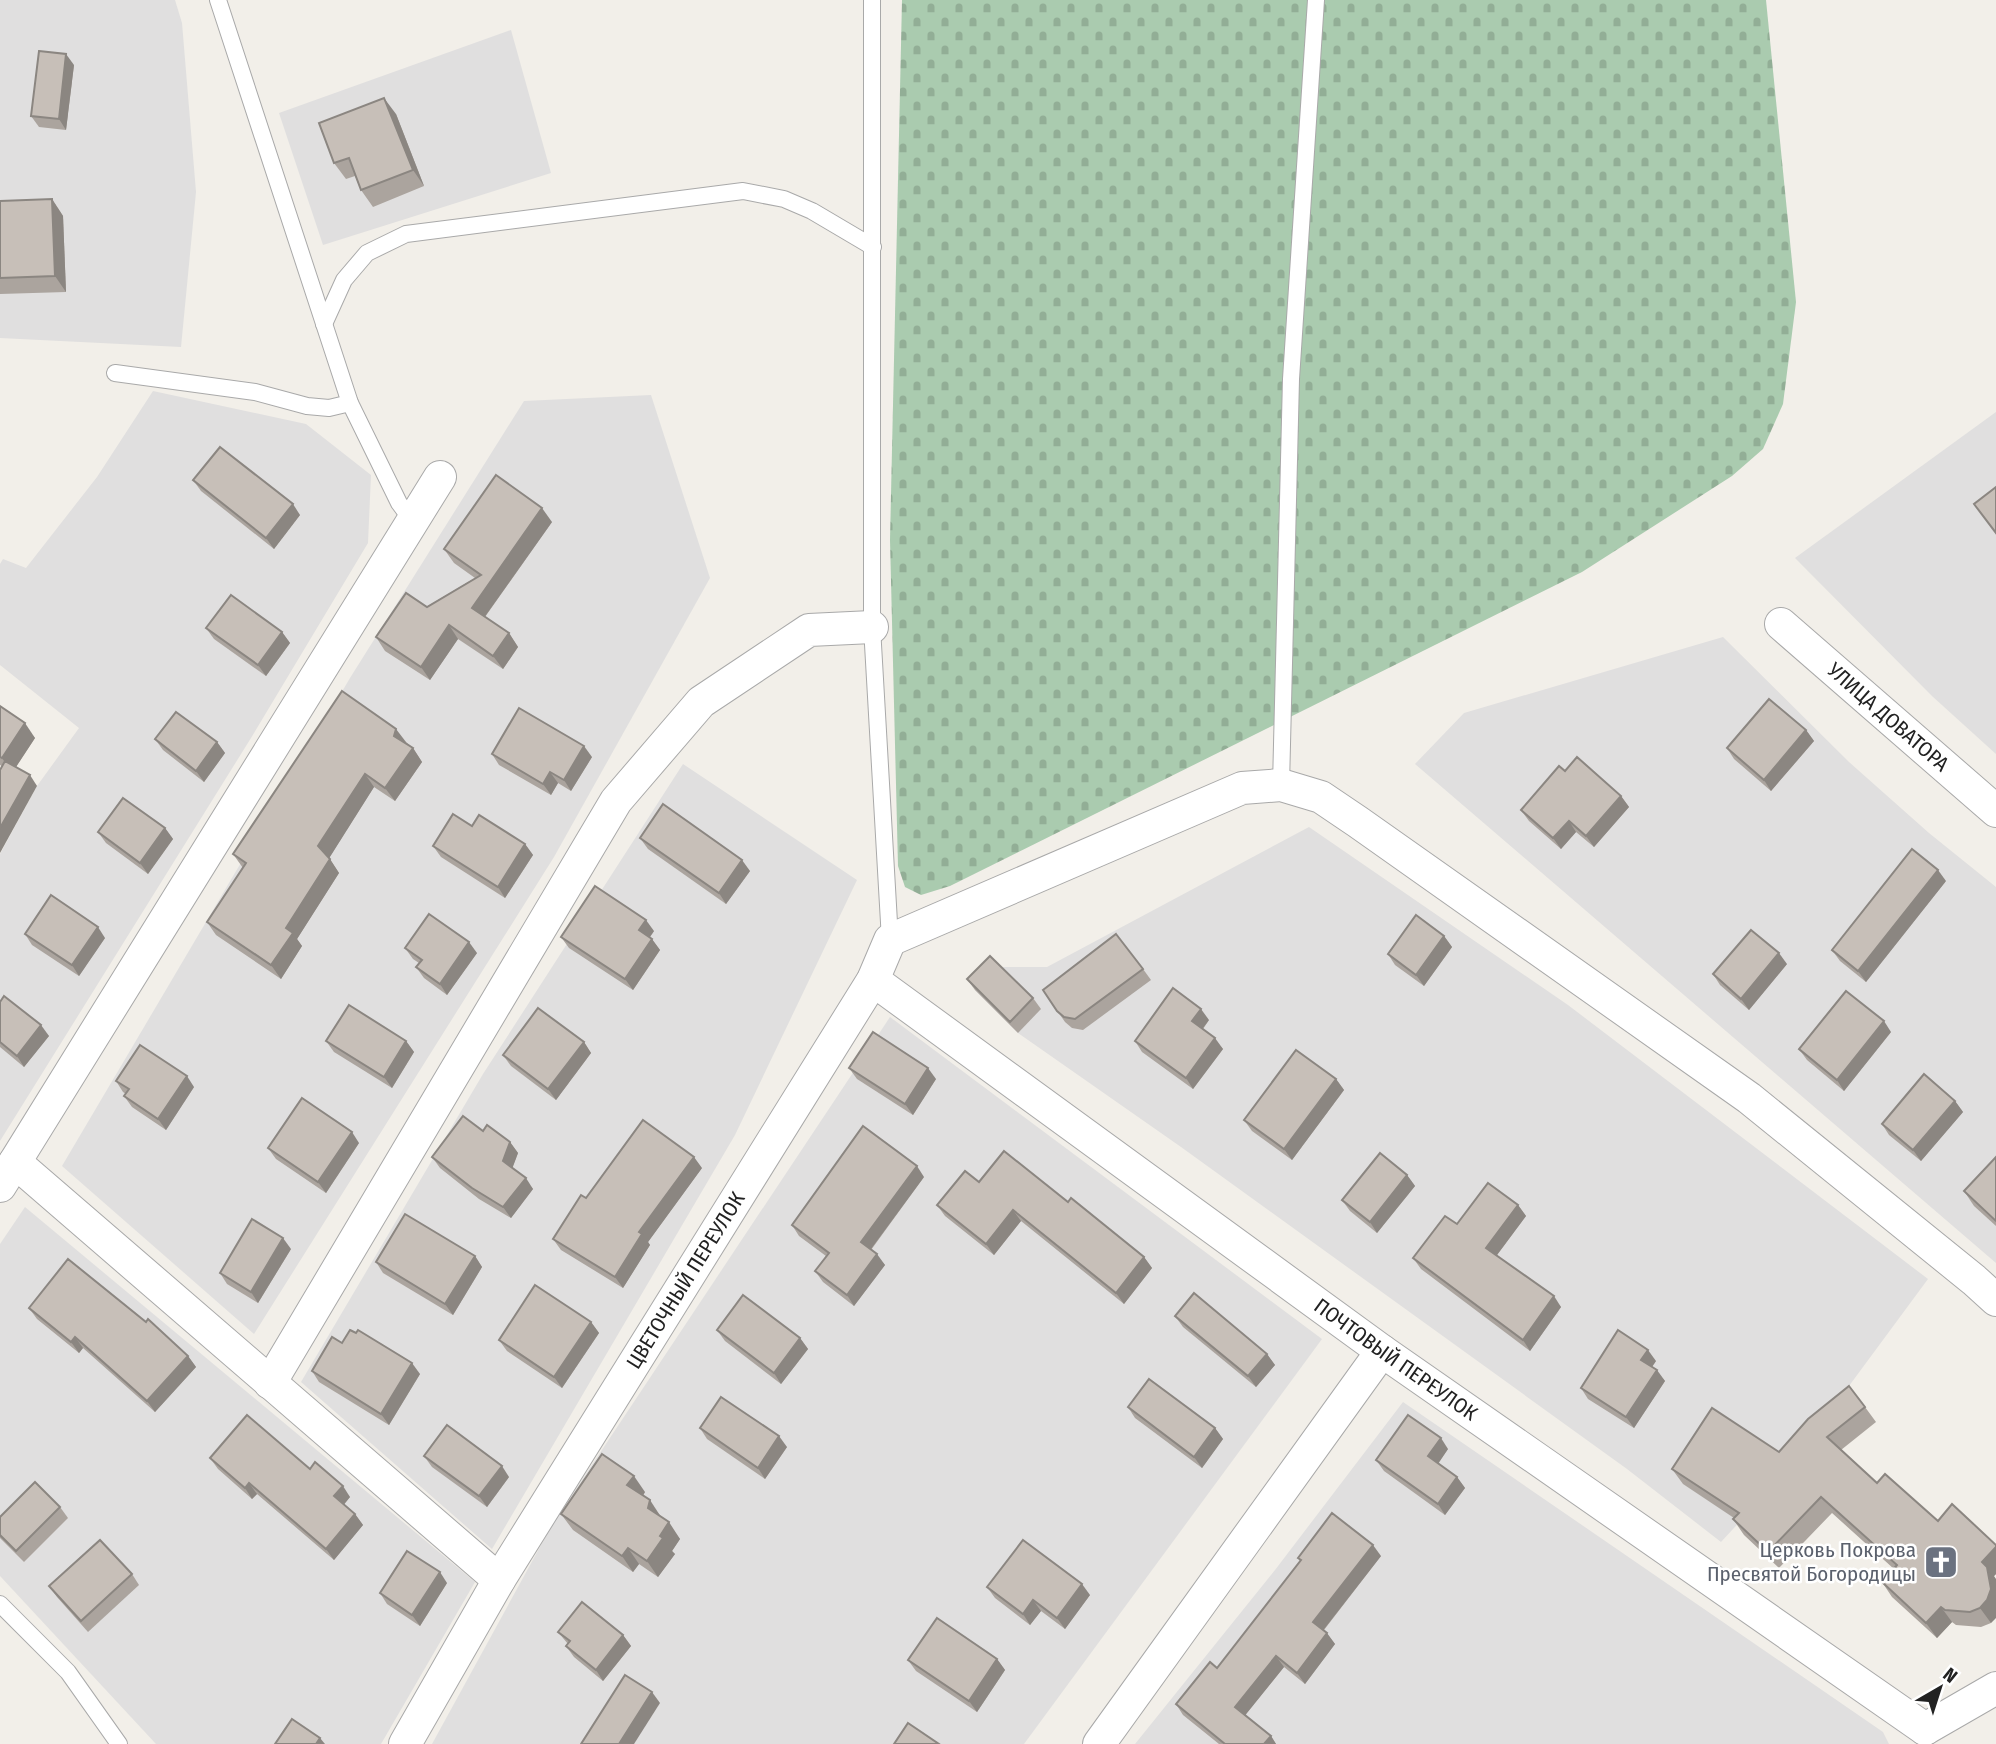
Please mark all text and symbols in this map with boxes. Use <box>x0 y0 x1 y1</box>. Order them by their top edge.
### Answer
street label: УЛИЦА ДОВАТОРА <box>1821 657 1954 777</box>
street label: ЦВЕТОЧНЫЙ ПЕРЕУЛОК <box>621 1187 751 1374</box>
street label: ПОЧТОВЫЙ ПЕРЕУЛОК <box>1309 1293 1483 1427</box>
place label: Церковь Покрова Пресвятой Богородицы <box>1707 1537 1916 1587</box>
church icon: Церковь Покрова Пресвятой Богородицы <box>1922 1543 1960 1581</box>
north arrow <box>1905 1653 1975 1723</box>
text: N <box>1939 1663 1962 1688</box>

